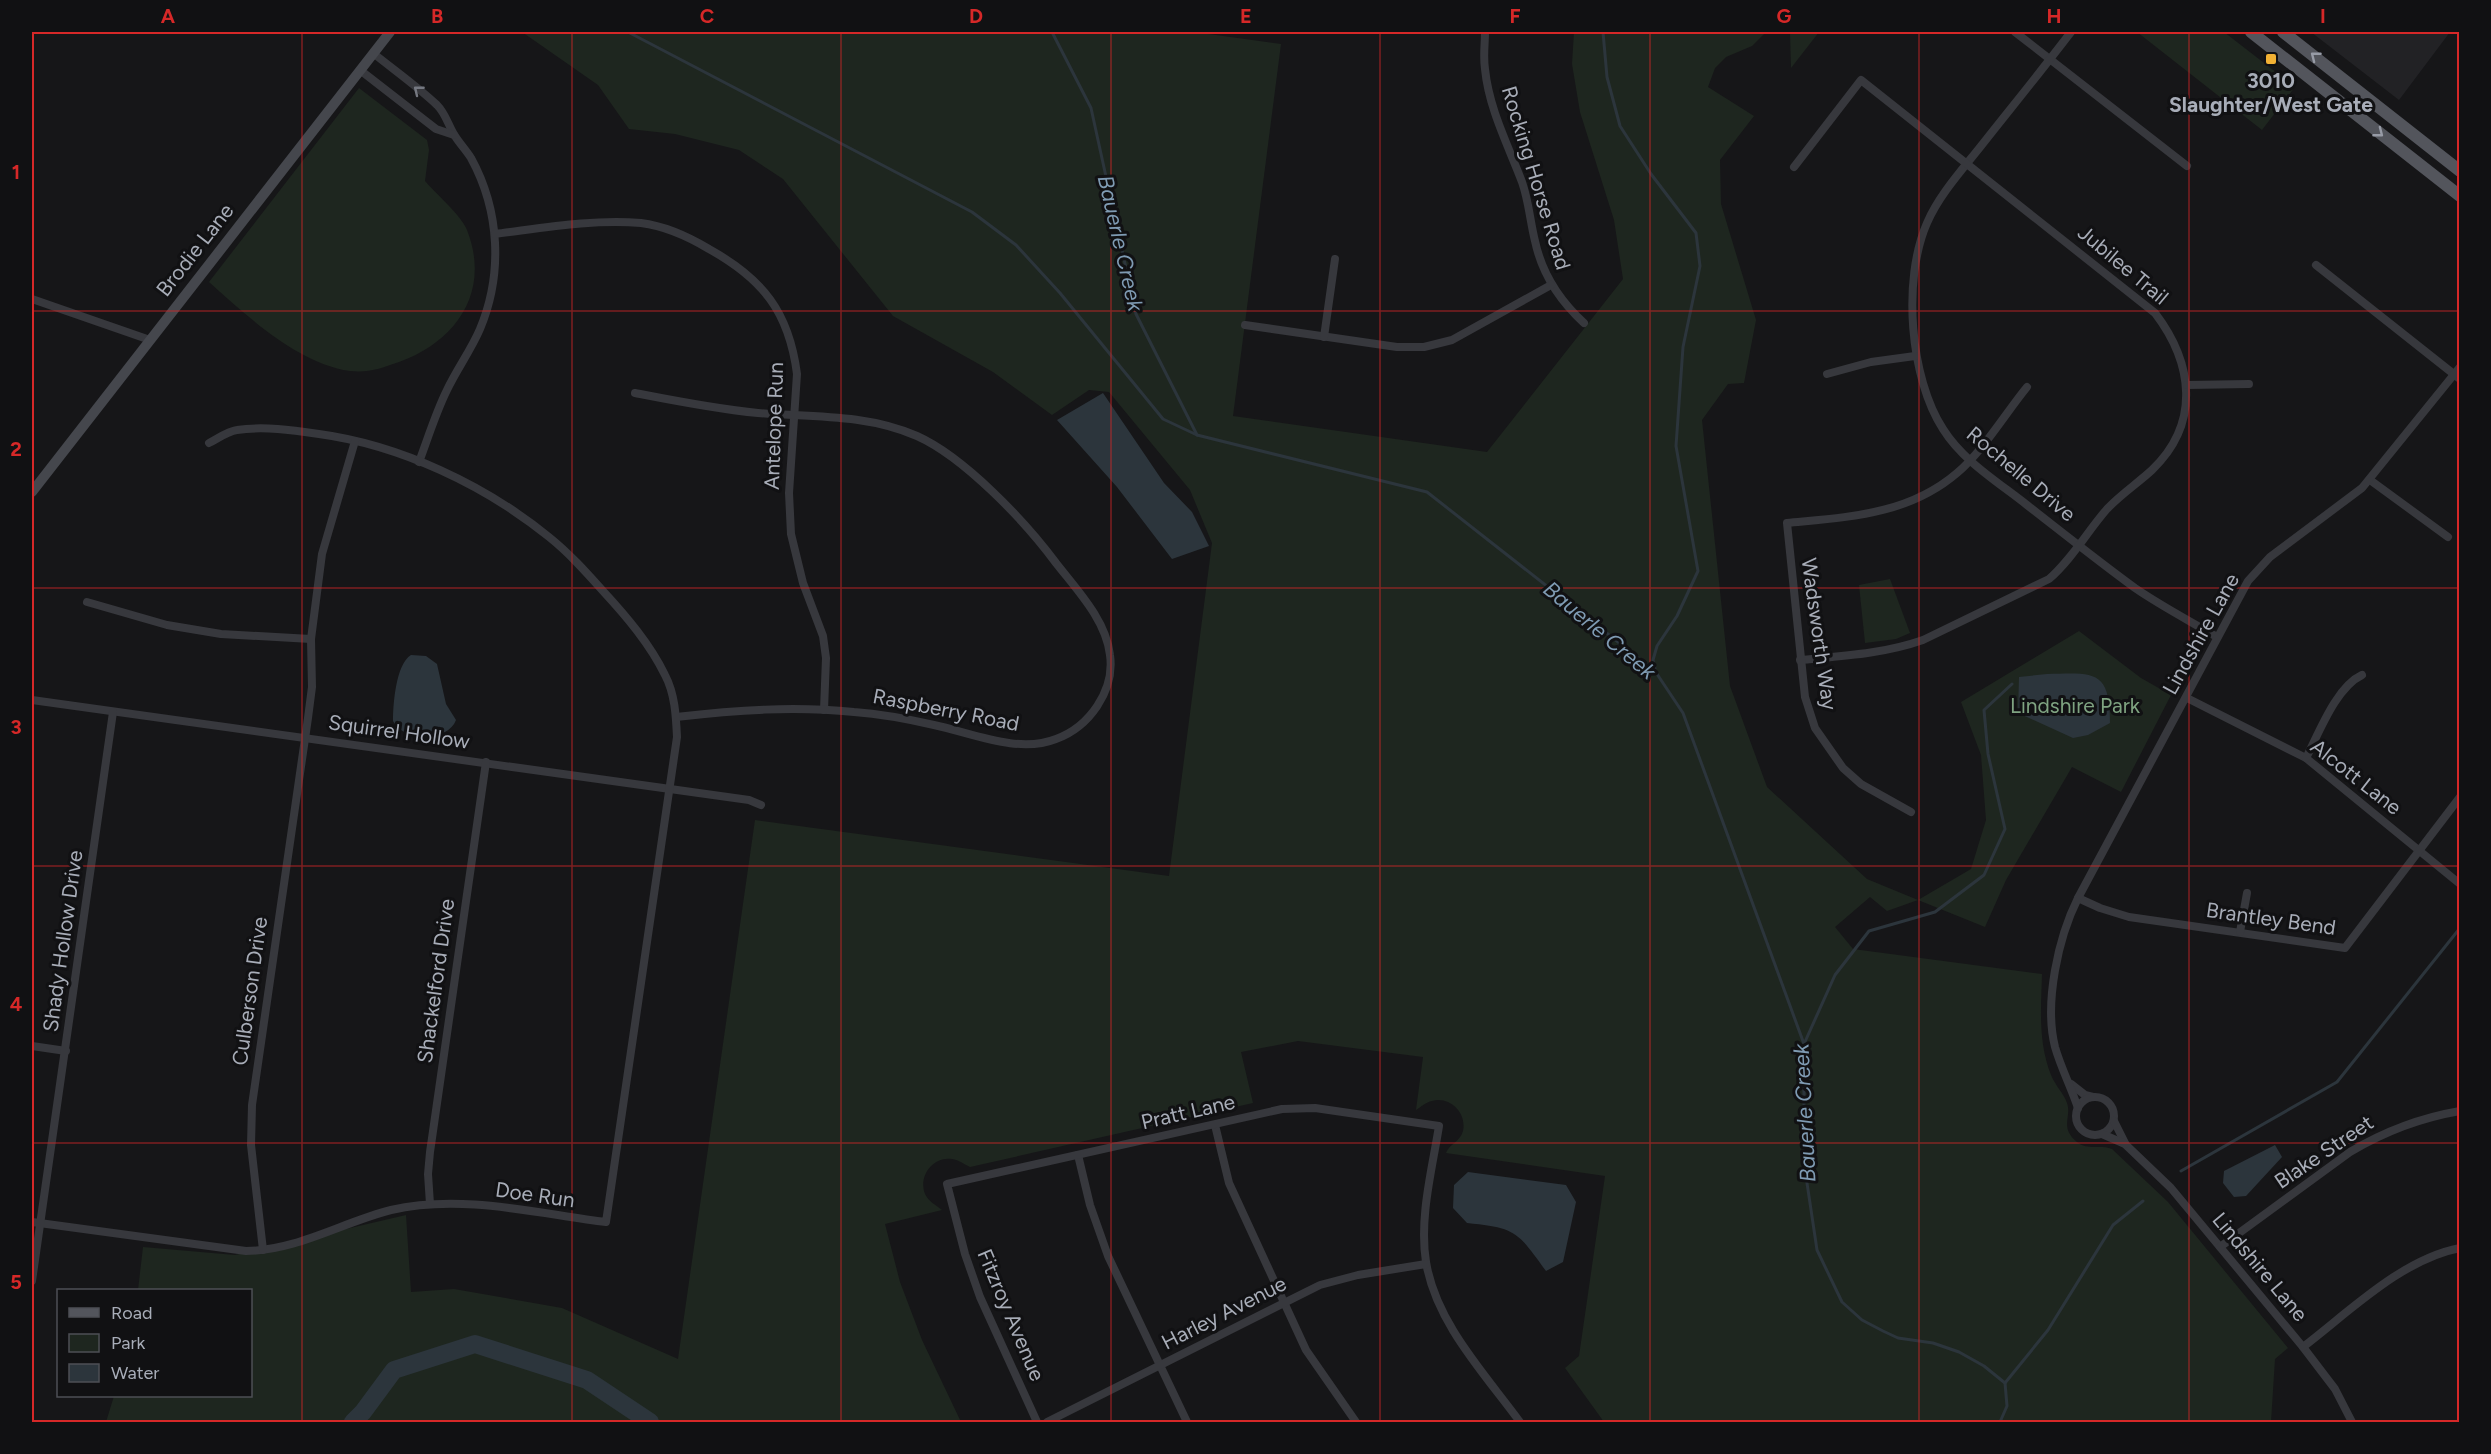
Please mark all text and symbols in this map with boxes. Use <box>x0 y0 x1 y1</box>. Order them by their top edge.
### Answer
text: A <box>161 4 176 28</box>
text: B <box>431 4 443 28</box>
text: C <box>700 4 714 28</box>
text: D <box>969 4 983 28</box>
text: E <box>1240 4 1252 28</box>
text: F <box>1509 4 1521 28</box>
text: G <box>1777 4 1792 28</box>
text: H <box>2047 4 2062 28</box>
text: I <box>2320 4 2326 28</box>
marker: 3010 Slaughter/West Gate <box>2264 52 2278 66</box>
one-way arrow <box>2311 52 2322 63</box>
place label: 3010 Slaughter/West Gate <box>2169 68 2373 117</box>
street label: Rocking Horse Road <box>1497 83 1576 273</box>
one-way arrow <box>414 86 425 97</box>
one-way arrow <box>2372 125 2383 136</box>
text: 1 <box>12 160 20 184</box>
water label: Bauerle Creek <box>1092 173 1150 315</box>
street label: Brodie Lane <box>151 198 239 301</box>
street label: Jubilee Trail <box>2073 220 2174 310</box>
street label: Antelope Run <box>759 362 788 490</box>
street label: Rochelle Drive <box>1962 421 2081 526</box>
text: 2 <box>10 437 22 461</box>
street label: Wadsworth Way <box>1796 556 1843 712</box>
street label: Lindshire Lane <box>2157 569 2244 699</box>
water label: Bauerle Creek <box>1538 575 1662 686</box>
street label: Raspberry Road <box>871 683 1021 736</box>
park label: Lindshire Park <box>2010 693 2141 718</box>
street label: Squirrel Hollow <box>327 709 472 754</box>
text: 3 <box>10 715 22 739</box>
street label: Alcott Lane <box>2306 733 2407 820</box>
street label: Shady Hollow Drive <box>37 848 88 1033</box>
street label: Shackelford Drive <box>412 897 459 1065</box>
street label: Brantley Bend <box>2205 897 2338 940</box>
street label: Culberson Drive <box>227 915 272 1067</box>
text: 4 <box>10 992 23 1016</box>
water label: Bauerle Creek <box>1787 1042 1822 1183</box>
street label: Pratt Lane <box>1138 1089 1237 1134</box>
street label: Blake Street <box>2270 1109 2378 1194</box>
street label: Doe Run <box>494 1177 576 1212</box>
street label: Lindshire Lane <box>2207 1207 2313 1326</box>
street label: Fitzroy Avenue <box>972 1245 1050 1384</box>
text: 5 <box>10 1270 22 1294</box>
street label: Harley Avenue <box>1157 1270 1290 1355</box>
legend <box>57 1289 252 1397</box>
text: Road <box>111 1302 152 1324</box>
text: Park <box>111 1332 146 1354</box>
text: Water <box>111 1362 159 1384</box>

